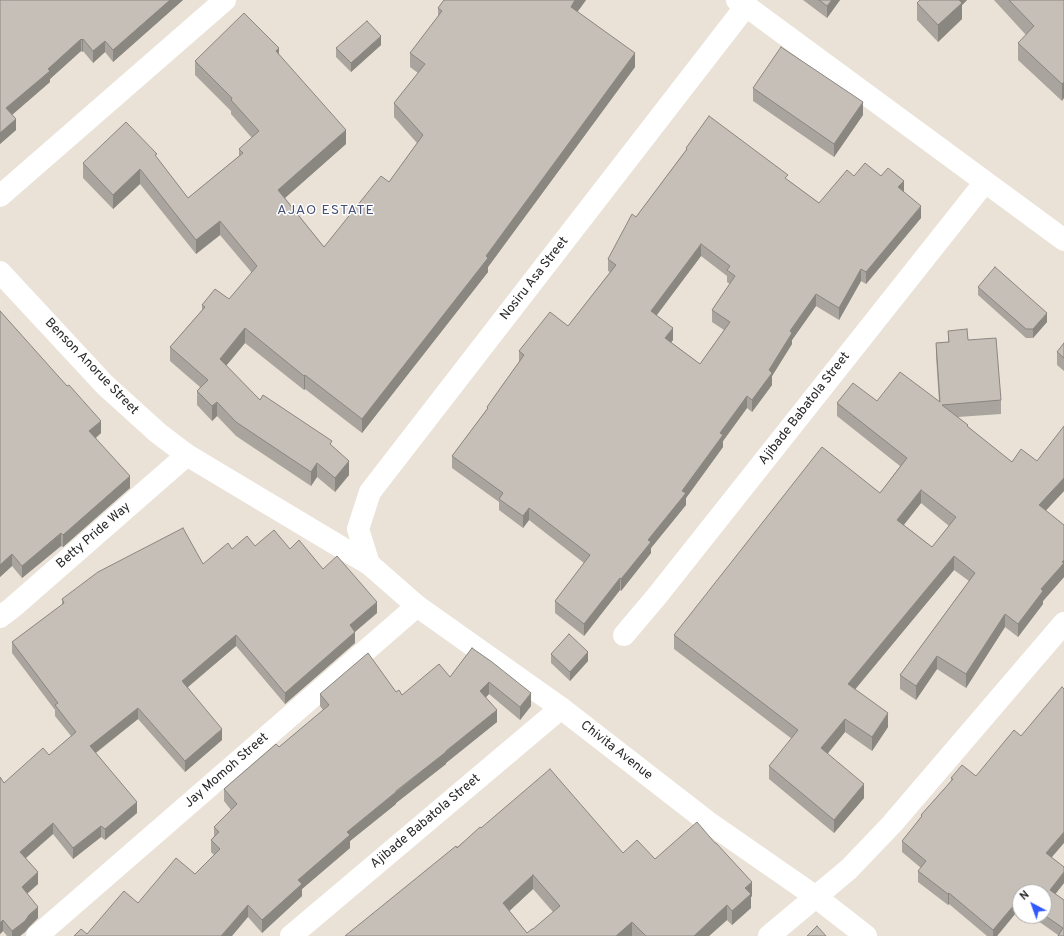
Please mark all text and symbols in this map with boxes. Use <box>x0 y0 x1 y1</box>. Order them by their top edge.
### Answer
district label: AJAO ESTATE <box>277 203 375 219</box>
street label: Nosiru Asa Street <box>498 234 572 324</box>
street label: Benson Anorue Street <box>41 315 141 419</box>
street label: Ajibade Babatola Street <box>756 350 854 468</box>
street label: Betty Pride Way <box>54 500 134 572</box>
street label: Chivita Avenue <box>577 718 655 784</box>
street label: Jay Momoh Street <box>182 730 272 812</box>
street label: Ajibade Babatola Street <box>368 771 484 873</box>
north arrow <box>1012 884 1052 924</box>
text: N <box>1017 888 1032 904</box>

